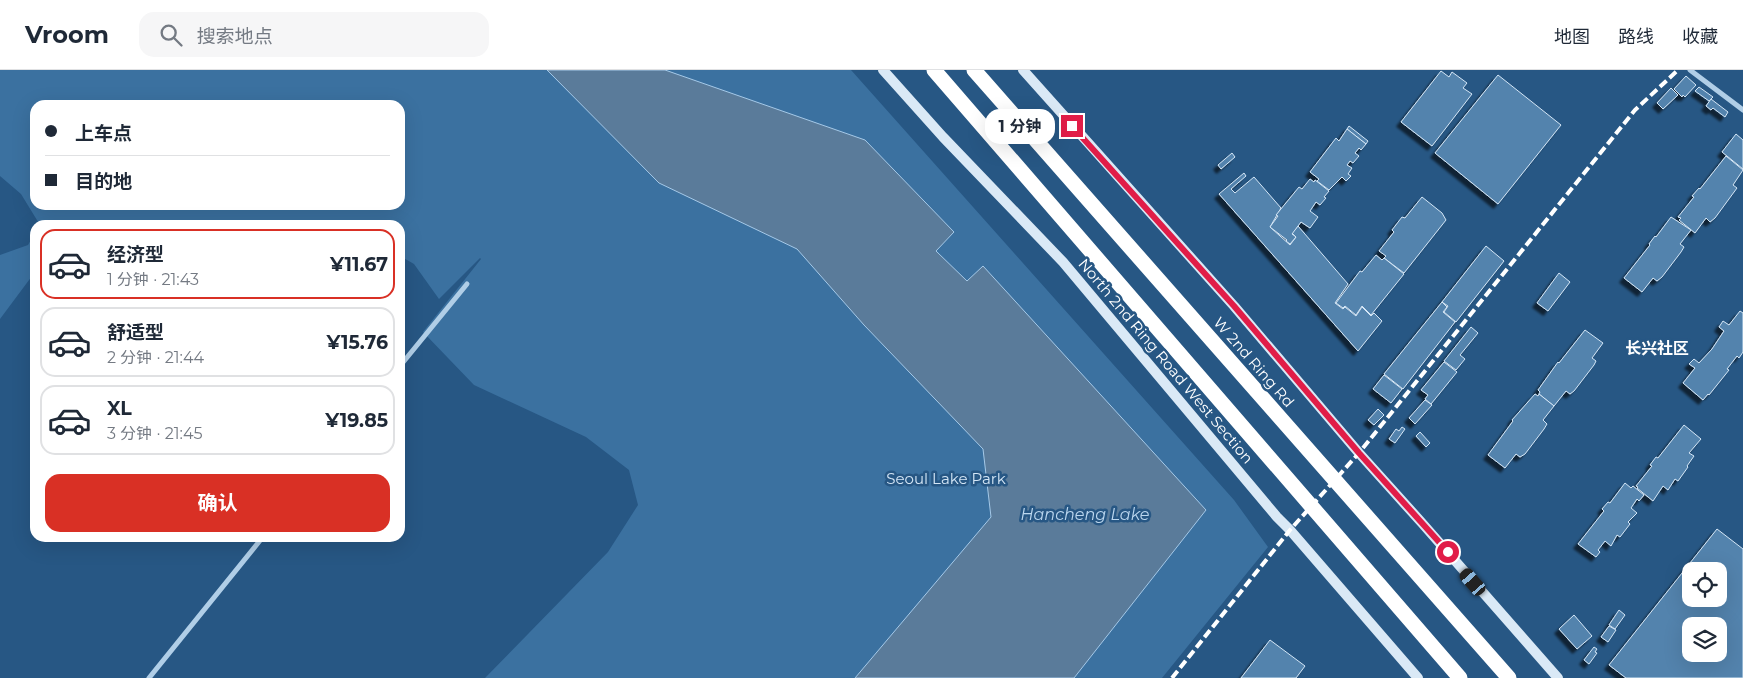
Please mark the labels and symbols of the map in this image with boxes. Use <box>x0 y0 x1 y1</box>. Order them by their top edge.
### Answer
callout: 1 分钟 <box>984 108 1054 144</box>
route end <box>1061 115 1083 137</box>
street label: North 2nd Ring Road West Section <box>1075 255 1257 467</box>
street label: W 2nd Ring Rd <box>1210 313 1298 411</box>
district label: 长兴社区 <box>1625 339 1689 358</box>
park label: Seoul Lake Park <box>886 469 1006 488</box>
water label: Hancheng Lake <box>1021 505 1149 524</box>
route start <box>1437 541 1459 563</box>
car <box>1457 566 1488 598</box>

